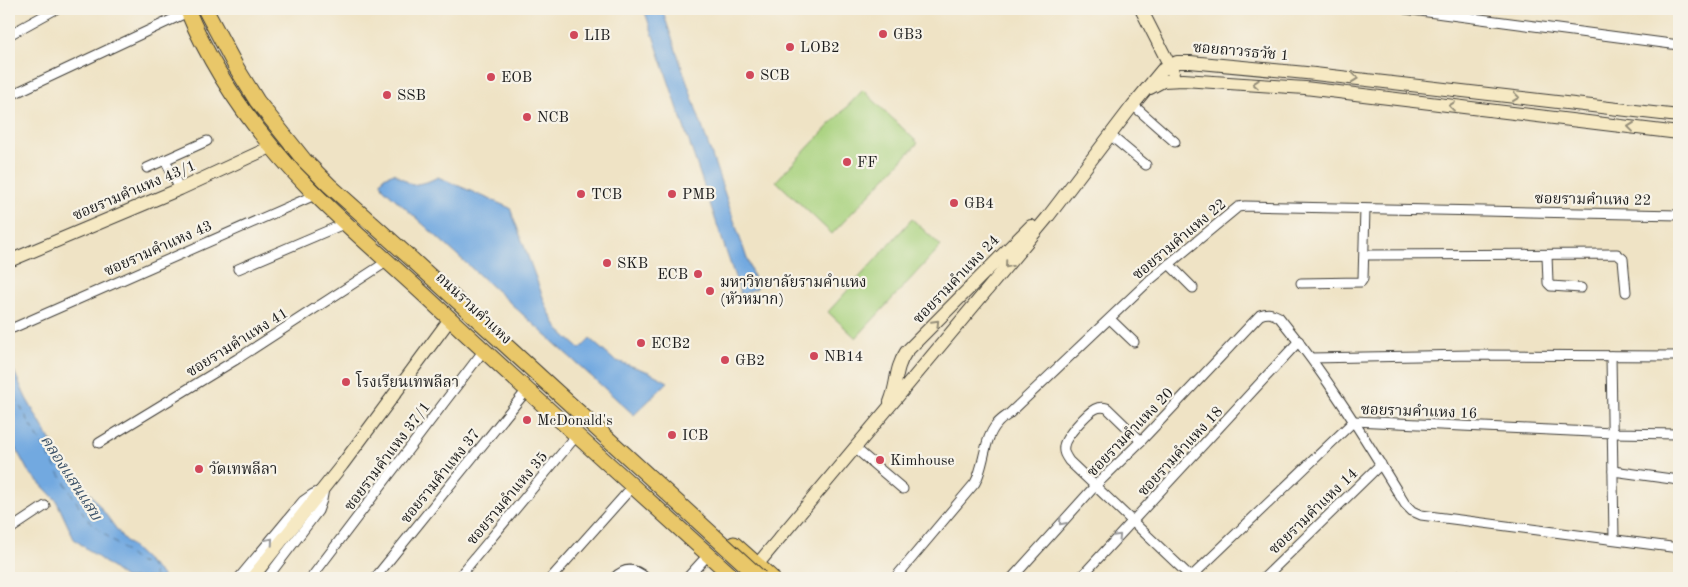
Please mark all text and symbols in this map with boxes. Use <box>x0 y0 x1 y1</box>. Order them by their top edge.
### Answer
marker: GB3 <box>877 28 889 40</box>
place label: GB3 <box>893 28 923 43</box>
marker: LIB <box>568 29 580 41</box>
place label: LIB <box>584 29 610 44</box>
street label: ซอยถาวรธวัช 1 <box>1192 39 1290 64</box>
marker: LOB2 <box>784 41 796 53</box>
place label: LOB2 <box>800 41 840 56</box>
marker: SCB <box>744 69 756 81</box>
place label: SCB <box>760 69 790 84</box>
marker: EOB <box>485 71 497 83</box>
place label: EOB <box>501 71 532 86</box>
one-way arrow <box>1351 72 1359 83</box>
one-way arrow <box>1252 79 1260 90</box>
marker: SSB <box>381 89 393 101</box>
place label: SSB <box>397 89 426 104</box>
one-way arrow <box>1512 91 1520 102</box>
one-way arrow <box>1448 101 1456 112</box>
marker: NCB <box>521 111 533 123</box>
place label: NCB <box>537 111 569 126</box>
one-way arrow <box>1627 122 1635 133</box>
street label: ซอยรามคำแหง 43/1 <box>70 156 198 224</box>
marker: FF <box>841 156 853 168</box>
place label: FF <box>857 156 877 171</box>
marker: TCB <box>575 188 587 200</box>
place label: TCB <box>591 188 622 203</box>
marker: PMB <box>666 188 678 200</box>
place label: PMB <box>682 188 715 203</box>
street label: ซอยรามคำแหง 22 <box>1535 189 1651 209</box>
street label: ซอยรามคำแหง 22 <box>1129 195 1229 283</box>
marker: GB4 <box>948 197 960 209</box>
place label: GB4 <box>964 197 994 212</box>
street label: ซอยรามคำแหง 43 <box>101 216 215 280</box>
street label: ซอยรามคำแหง 24 <box>909 231 1003 327</box>
marker: SKB <box>601 257 613 269</box>
place label: SKB <box>617 257 648 272</box>
one-way arrow <box>1005 259 1014 268</box>
street label: ถนนรามคำแหง <box>432 268 516 348</box>
place label: ECB <box>657 268 688 283</box>
marker: ECB <box>692 268 704 280</box>
place label: มหาวิทยาลัยรามคำแหง (หัวหมาก) <box>720 273 867 308</box>
marker: มหาวิทยาลัยรามคำแหง (หัวหมาก) <box>704 285 716 297</box>
street label: ซอยรามคำแหง 41 <box>183 303 291 381</box>
one-way arrow <box>930 320 939 329</box>
marker: ECB2 <box>635 337 647 349</box>
place label: ECB2 <box>651 337 690 352</box>
marker: NB14 <box>808 350 820 362</box>
place label: NB14 <box>824 350 863 365</box>
marker: GB2 <box>719 354 731 366</box>
place label: GB2 <box>735 354 765 369</box>
place label: โรงเรียนเทพลีลา <box>355 371 459 391</box>
marker: โรงเรียนเทพลีลา <box>340 376 352 388</box>
street label: ซอยรามคำแหง 20 <box>1083 384 1177 480</box>
street label: ซอยรามคำแหง 37/1 <box>340 398 434 514</box>
street label: ซอยรามคำแหง 16 <box>1360 400 1478 422</box>
street label: ซอยรามคำแหง 18 <box>1134 402 1226 500</box>
marker: McDonald's <box>521 414 533 426</box>
place label: McDonald's <box>537 414 613 429</box>
street label: ซอยรามคำแหง 37 <box>396 425 484 527</box>
marker: ICB <box>666 429 678 441</box>
place label: ICB <box>682 429 708 444</box>
water label: คลองแสนแสบ <box>37 433 104 524</box>
street label: ซอยรามคำแหง 35 <box>463 448 551 548</box>
marker: Kimhouse <box>874 454 886 466</box>
place label: Kimhouse <box>890 454 954 469</box>
place label: วัดเทพลีลา <box>209 460 277 478</box>
marker: วัดเทพลีลา <box>193 463 205 475</box>
street label: ซอยรามคำแหง 14 <box>1265 464 1361 558</box>
one-way arrow <box>1059 517 1068 526</box>
one-way arrow <box>1112 534 1121 543</box>
one-way arrow <box>264 538 273 547</box>

